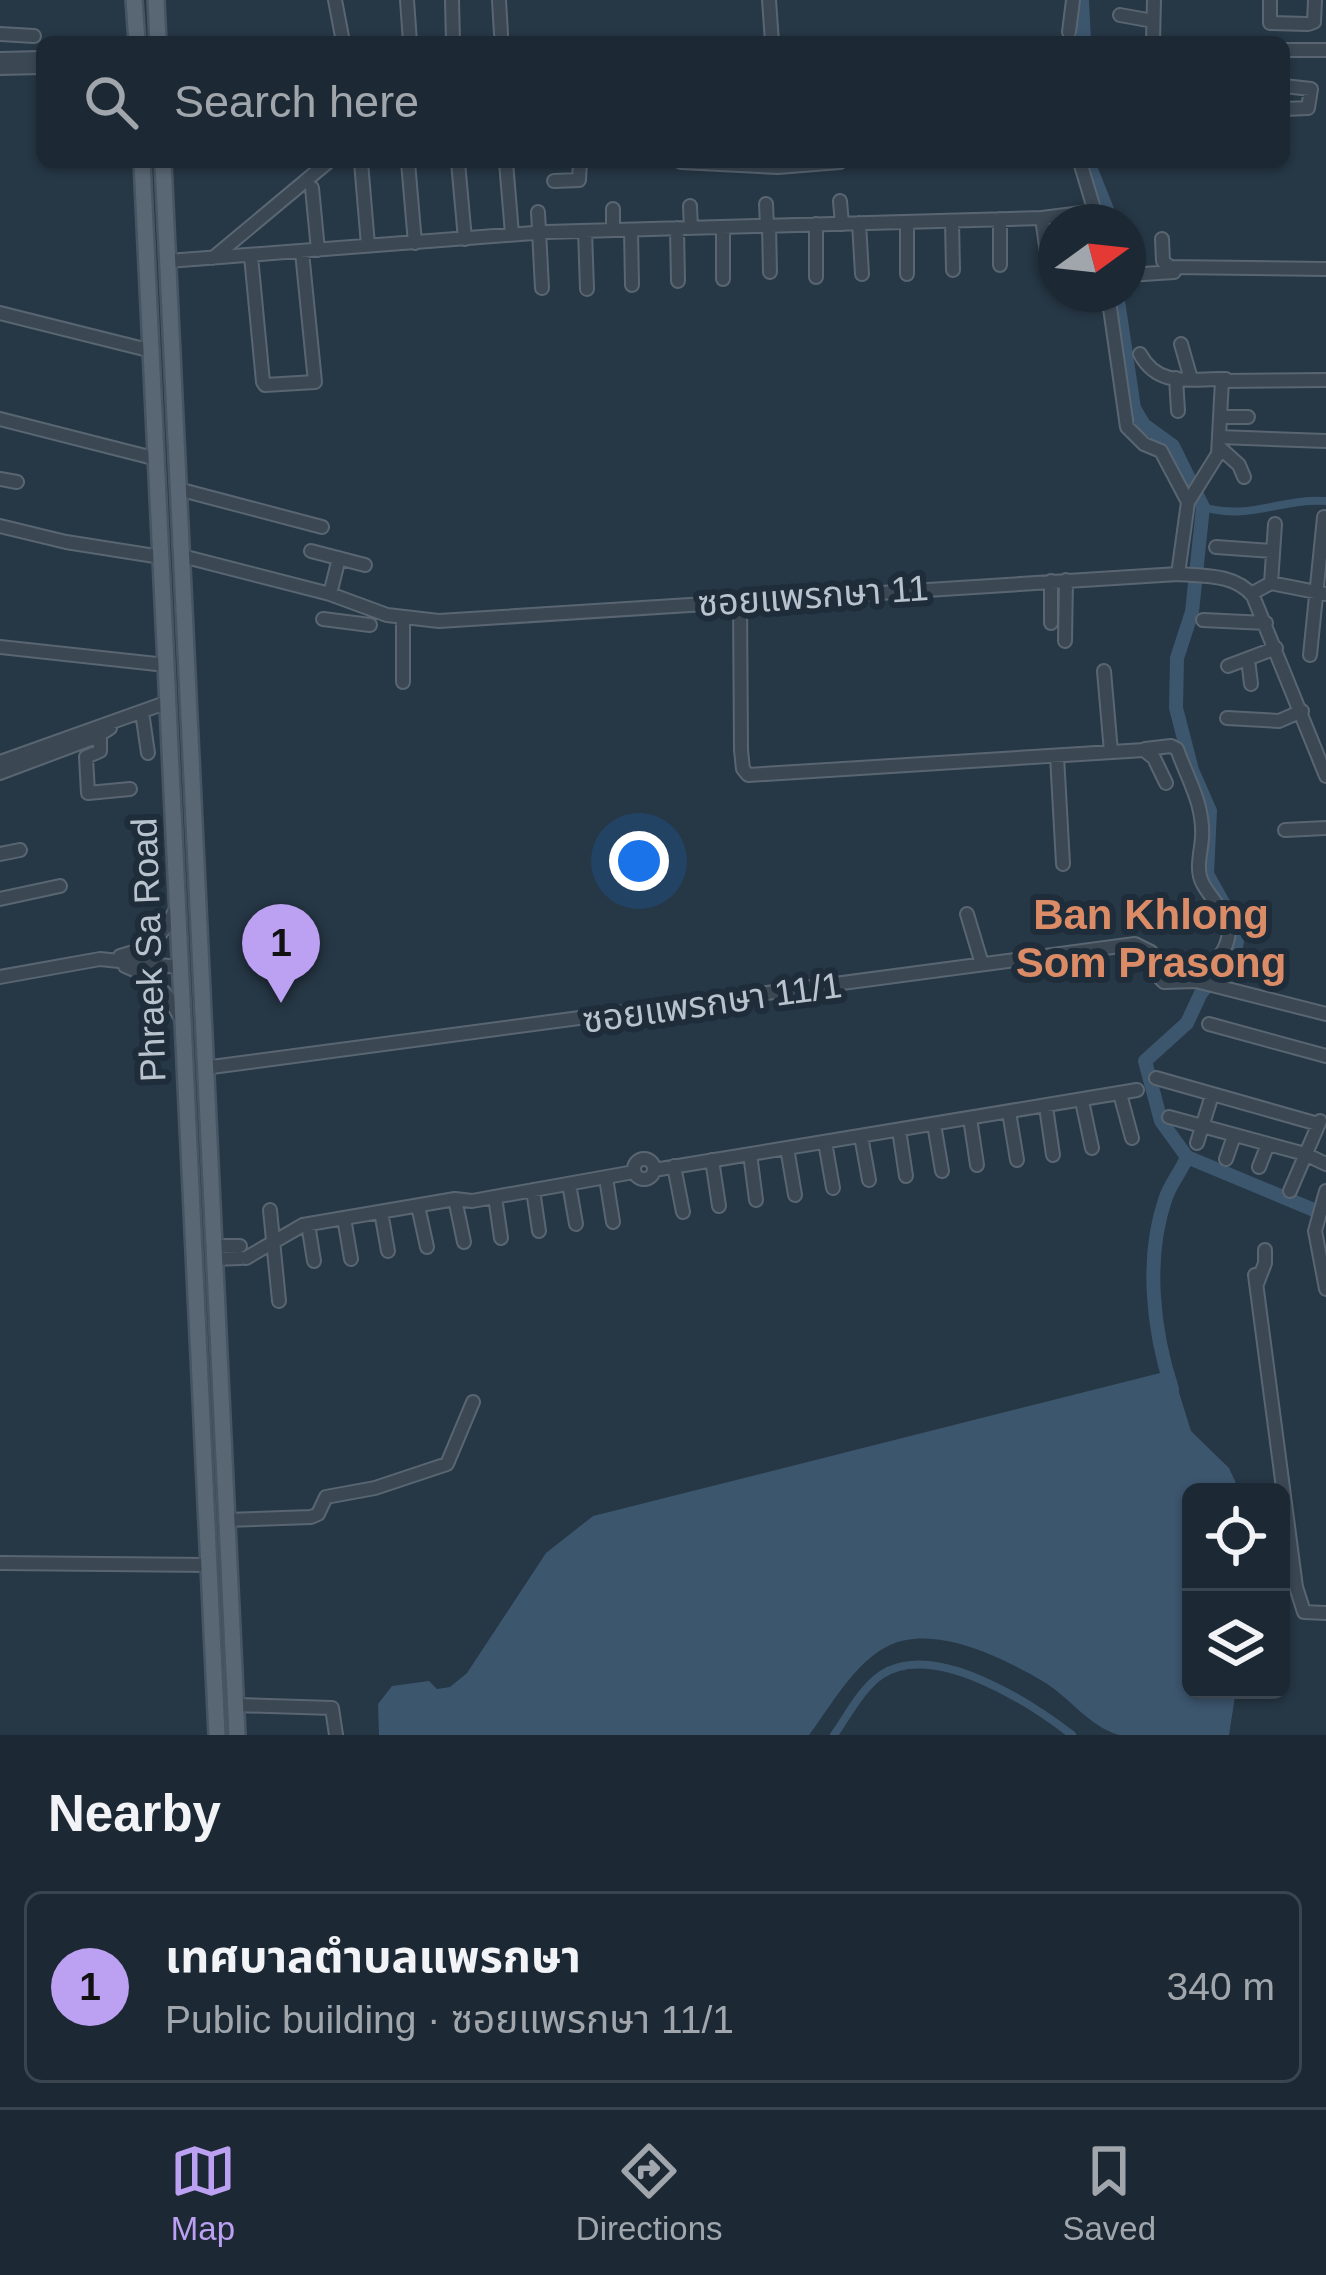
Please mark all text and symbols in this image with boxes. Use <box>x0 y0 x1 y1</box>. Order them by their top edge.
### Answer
search box <box>36 36 1290 168</box>
icon: search <box>78 69 144 135</box>
text: Search here <box>174 76 419 127</box>
north arrow <box>1038 204 1146 312</box>
street label: ซอยแพรกษา 11 <box>696 567 930 624</box>
street label: Phraek Sa Road <box>123 817 174 1083</box>
your location <box>609 831 669 891</box>
district label: Ban Khlong Som Prasong <box>1016 891 1286 986</box>
pin: 1 <box>242 904 320 1003</box>
street label: ซอยแพรกษา 11/1 <box>580 964 844 1041</box>
map controls <box>1182 1483 1290 1699</box>
button: locate <box>1182 1483 1290 1591</box>
button: layers <box>1182 1591 1290 1699</box>
text: Nearby <box>48 1785 221 1842</box>
text: เทศบาลตำบลแพรกษา <box>165 1931 581 1982</box>
text: 1 <box>79 1965 101 2008</box>
text: 340 m <box>1167 1965 1275 2008</box>
text: Public building · ซอยแพรกษา 11/1 <box>165 1998 734 2041</box>
tab: Map <box>170 2138 236 2248</box>
tab: Directions <box>576 2138 723 2248</box>
tab: Saved <box>1062 2138 1156 2248</box>

